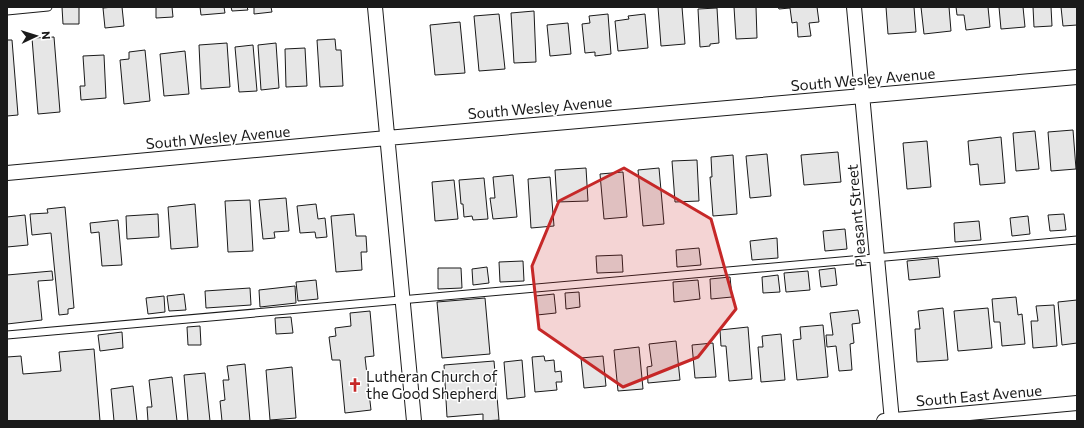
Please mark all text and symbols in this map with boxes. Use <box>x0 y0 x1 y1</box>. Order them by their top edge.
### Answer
north arrow <box>16 16 56 56</box>
text: N <box>40 31 53 40</box>
street label: South Wesley Avenue <box>790 64 936 94</box>
street label: South Wesley Avenue <box>467 92 613 122</box>
street label: South Wesley Avenue <box>145 122 291 152</box>
street label: Pleasant Street <box>843 164 869 268</box>
place label: Lutheran Church of the Good Shepherd <box>366 367 497 402</box>
church icon: Lutheran Church of the Good Shepherd <box>347 377 363 393</box>
street label: South East Avenue <box>915 381 1043 409</box>

